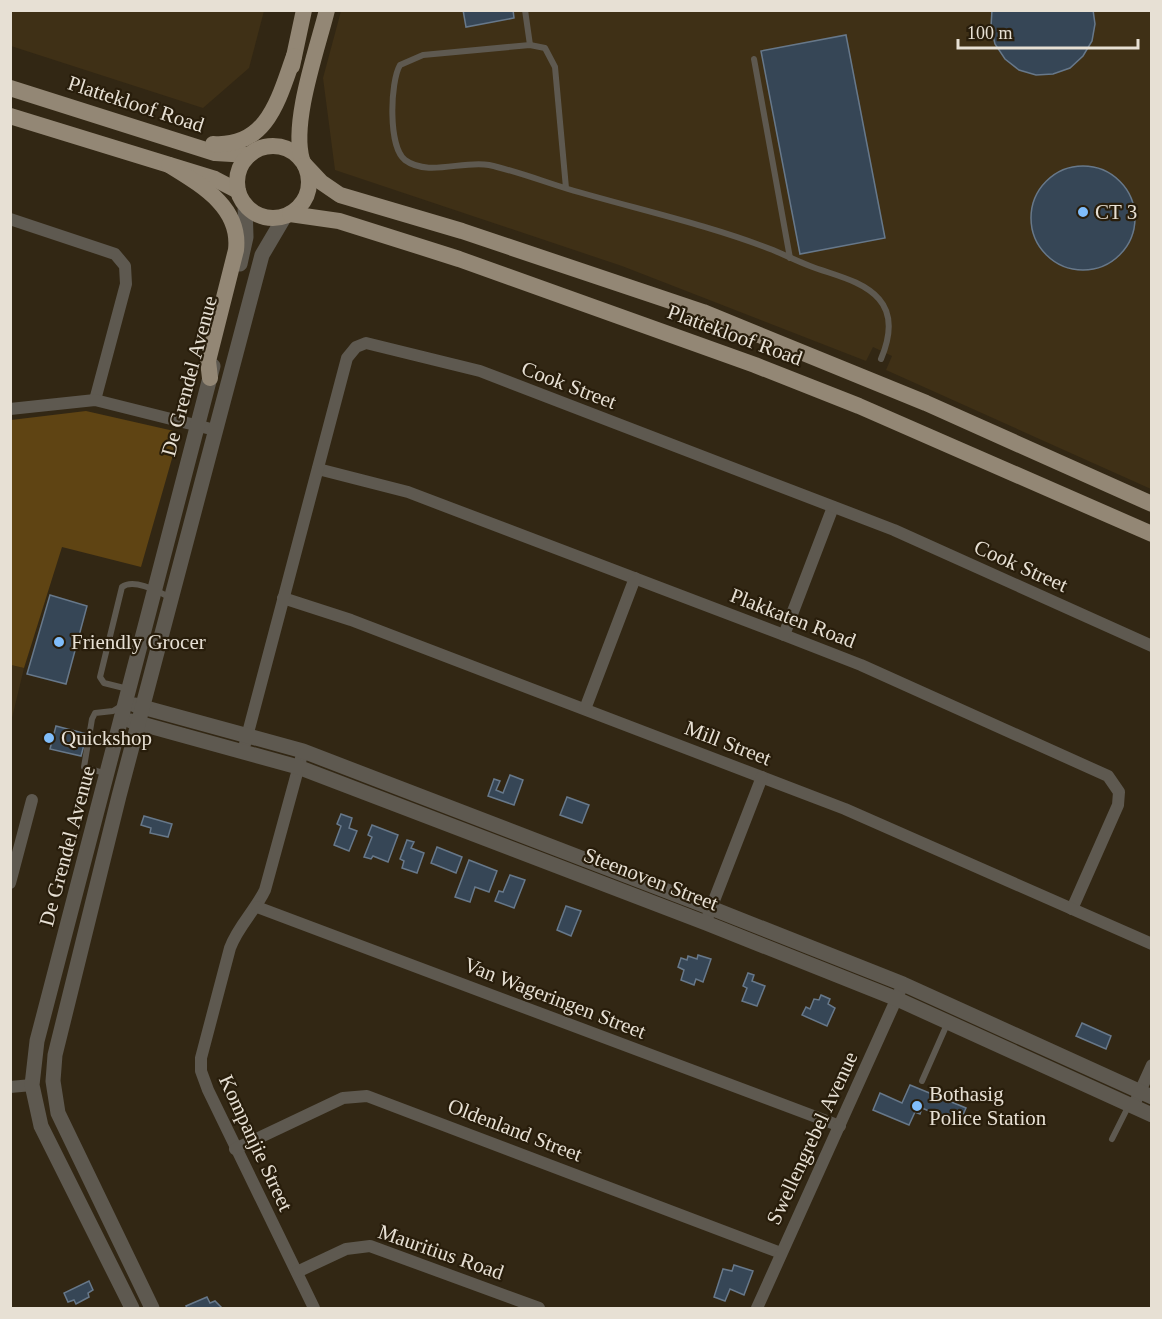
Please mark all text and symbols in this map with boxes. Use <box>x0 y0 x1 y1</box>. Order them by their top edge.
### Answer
scale bar <box>958 12 1138 50</box>
text: 100 m <box>967 23 1013 43</box>
street label: Plattekloof Road <box>65 71 208 137</box>
place label: CT 3 <box>1095 200 1137 224</box>
marker: CT 3 <box>1076 205 1090 219</box>
street label: De Grendel Avenue <box>156 293 222 459</box>
street label: Plattekloof Road <box>664 299 806 371</box>
street label: Cook Street <box>518 356 620 414</box>
street label: Cook Street <box>971 535 1072 597</box>
street label: Plakkaten Road <box>727 583 860 653</box>
place label: Friendly Grocer <box>71 630 206 654</box>
marker: Friendly Grocer <box>52 635 66 649</box>
street label: Mill Street <box>681 716 775 770</box>
place label: Quickshop <box>61 726 152 750</box>
marker: Quickshop <box>42 731 56 745</box>
street label: De Grendel Avenue <box>34 763 100 929</box>
street label: Steenoven Street <box>581 842 722 916</box>
street label: Van Wageringen Street <box>461 952 649 1044</box>
street label: Swellengrebel Avenue <box>761 1048 863 1228</box>
street label: Kompanjie Street <box>214 1071 298 1215</box>
place label: Bothasig Police Station <box>929 1082 1047 1130</box>
street label: Oldenland Street <box>445 1093 586 1167</box>
marker: Bothasig Police Station <box>910 1099 924 1113</box>
street label: Mauritius Road <box>375 1219 507 1285</box>

